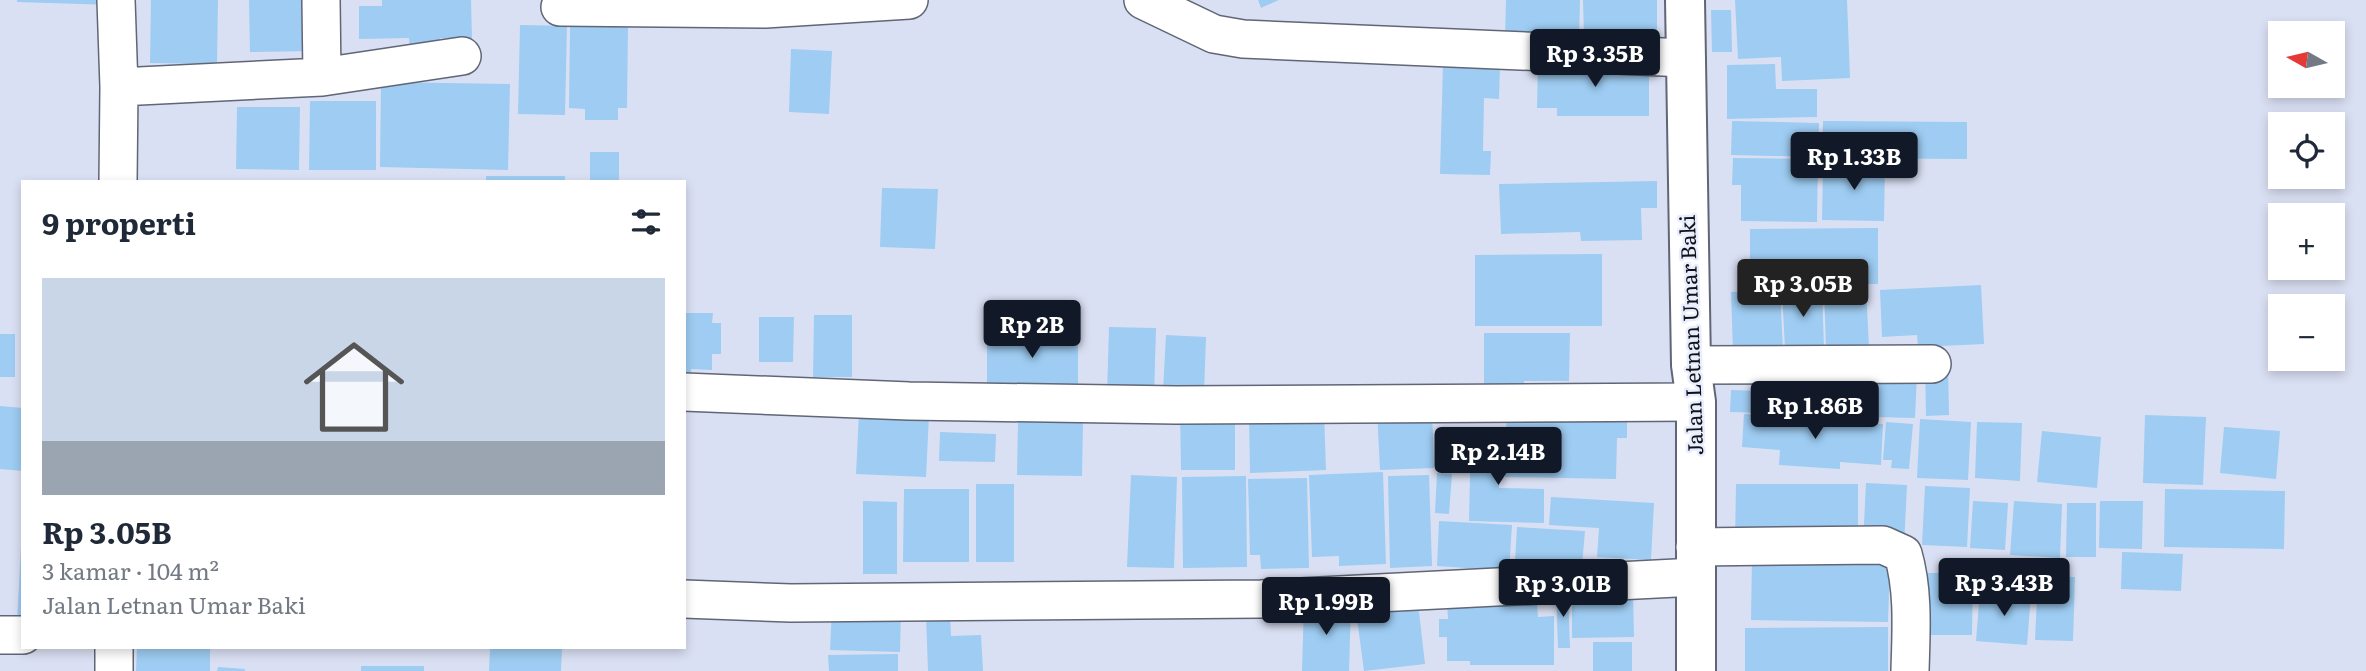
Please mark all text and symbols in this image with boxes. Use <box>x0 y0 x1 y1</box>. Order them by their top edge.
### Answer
north arrow <box>2268 21 2345 98</box>
map controls <box>2268 21 2345 371</box>
pin: Rp 3.35B <box>1523 29 1667 89</box>
text: Rp 3.35B <box>1546 35 1644 69</box>
button: locate <box>2268 112 2345 189</box>
pin: Rp 1.33B <box>1782 132 1926 192</box>
text: Rp 1.33B <box>1807 138 1901 172</box>
text: 9 properti <box>42 200 196 244</box>
icon: filters <box>627 203 665 241</box>
button: + <box>2268 203 2345 280</box>
street label: Jalan Letnan Umar Baki <box>1670 214 1709 456</box>
pin: Rp 3.05B <box>1731 260 1875 319</box>
text: Rp 3.05B <box>1753 265 1853 299</box>
button: − <box>2268 294 2345 371</box>
pin: Rp 2B <box>983 300 1081 360</box>
text: Rp 2B <box>1000 306 1064 340</box>
icon: home <box>291 324 417 450</box>
pin: Rp 1.86B <box>1743 382 1887 441</box>
text: Rp 1.86B <box>1767 387 1863 421</box>
pin: Rp 2.14B <box>1426 428 1570 487</box>
text: Rp 2.14B <box>1451 433 1545 467</box>
text: Rp 3.05B <box>42 509 172 553</box>
text: 3 kamar · 104 m² <box>42 553 219 587</box>
pin: Rp 3.43B <box>1932 558 2076 618</box>
pin: Rp 3.01B <box>1491 560 1635 619</box>
text: Rp 3.43B <box>1955 564 2053 598</box>
text: Rp 3.01B <box>1515 565 1611 599</box>
pin: Rp 1.99B <box>1254 578 1398 637</box>
text: Rp 1.99B <box>1278 583 1374 617</box>
text: Jalan Letnan Umar Baki <box>42 587 306 621</box>

